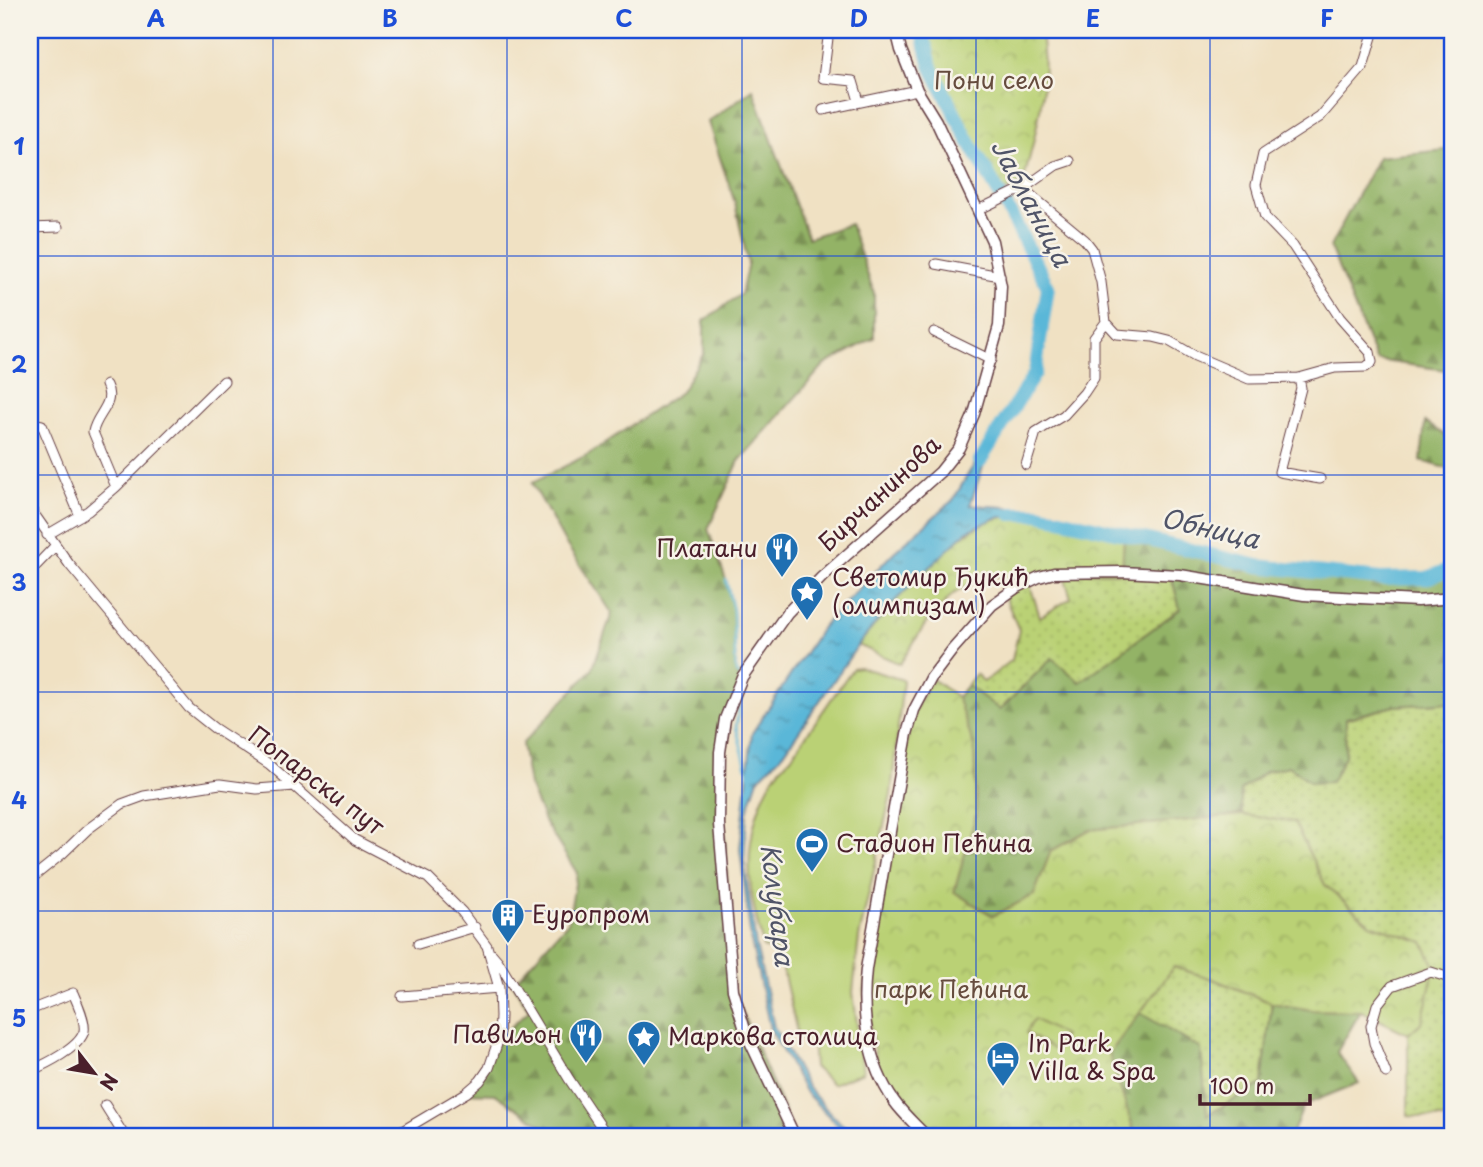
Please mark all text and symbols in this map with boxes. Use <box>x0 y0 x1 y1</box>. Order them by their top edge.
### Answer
text: A <box>147 0 165 35</box>
text: B <box>382 0 398 35</box>
text: C <box>615 0 633 35</box>
text: D <box>850 0 868 35</box>
text: E <box>1086 0 1100 35</box>
text: F <box>1320 0 1334 35</box>
park label: Пони село <box>934 61 1054 97</box>
text: 1 <box>14 128 25 163</box>
water label: Јабланица <box>982 131 1083 274</box>
text: 2 <box>11 346 27 381</box>
street label: Бирчанинова <box>809 426 948 559</box>
water label: Обница <box>1157 497 1264 558</box>
place label: Платани <box>657 529 758 565</box>
restaurant icon: Платани <box>763 530 801 579</box>
place label: Светомир Ђукић (олимпизам) <box>832 558 1029 622</box>
text: 3 <box>11 564 27 599</box>
place icon: Светомир Ђукић (олимпизам) <box>788 573 826 622</box>
street label: Попарски пут <box>242 716 393 843</box>
text: 4 <box>11 782 27 817</box>
place label: Стадион Пећина <box>836 824 1032 860</box>
sports icon: Стадион Пећина <box>793 825 831 874</box>
water label: Колубара <box>752 842 805 969</box>
place label: Еуропром <box>532 895 650 931</box>
building icon: Еуропром <box>489 896 527 945</box>
park label: парк Пећина <box>874 970 1028 1006</box>
text: 5 <box>12 1000 26 1035</box>
place label: Павиљон <box>452 1015 562 1051</box>
restaurant icon: Павиљон <box>567 1016 605 1065</box>
place label: Маркова столица <box>668 1017 877 1053</box>
place icon: Маркова столица <box>625 1018 663 1067</box>
place label: In Park Villa & Spa <box>1028 1024 1156 1088</box>
north arrow <box>60 1038 130 1108</box>
hotel icon: In Park Villa & Spa <box>984 1039 1022 1088</box>
scale bar <box>1200 1062 1310 1106</box>
text: N <box>94 1069 125 1096</box>
text: 100 m <box>1210 1069 1274 1101</box>

